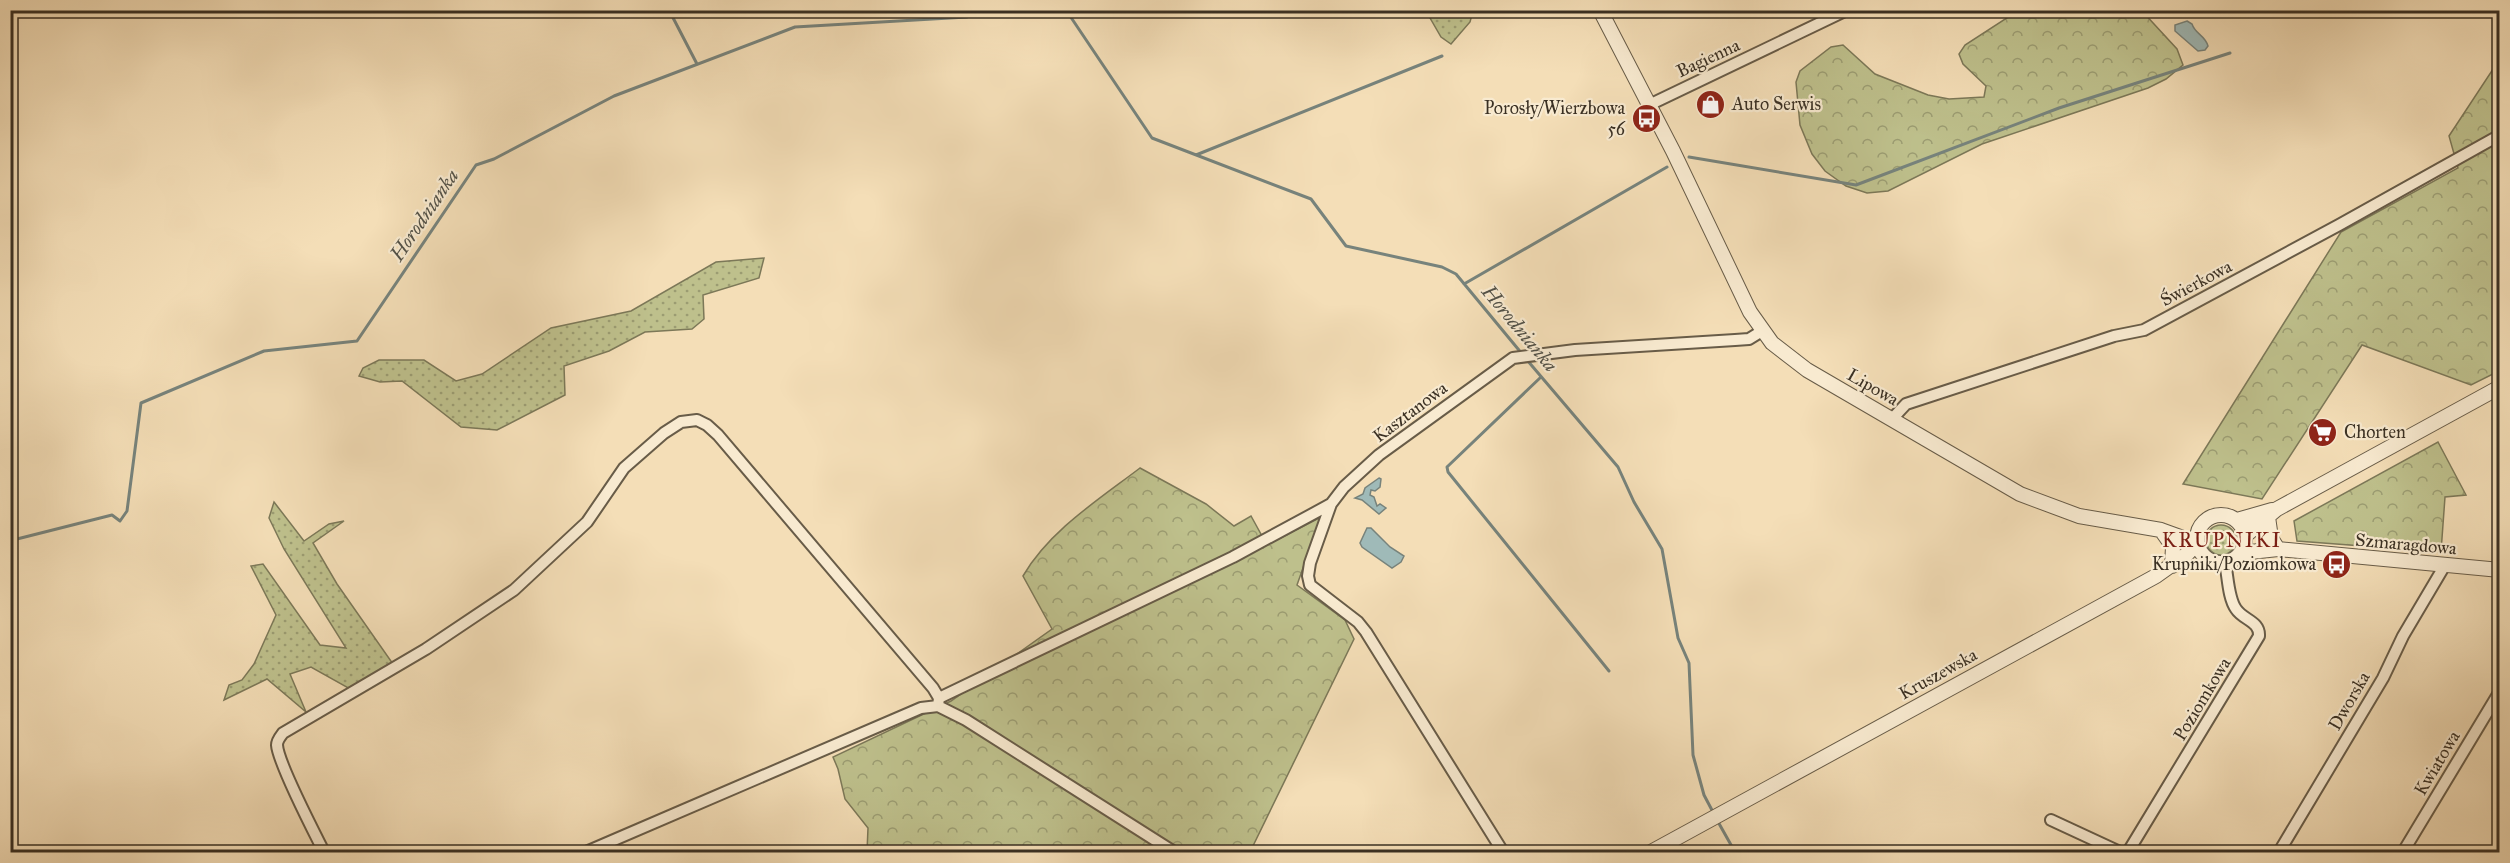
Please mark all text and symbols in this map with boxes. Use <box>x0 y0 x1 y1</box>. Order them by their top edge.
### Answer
street label: Bagienna <box>1673 34 1744 83</box>
shop icon: Auto Serwis <box>1695 88 1727 120</box>
place label: Auto Serwis <box>1731 93 1821 115</box>
place label: Porosły/Wierzbowa 56 <box>1484 97 1626 140</box>
bus stop icon: Porosły/Wierzbowa 56 <box>1630 102 1662 134</box>
water label: Horodnianka <box>384 164 464 266</box>
street label: Świerkowa <box>2156 253 2236 311</box>
water label: Horodnianka <box>1476 279 1563 376</box>
street label: Lipowa <box>1843 364 1903 411</box>
street label: Kasztanowa <box>1368 377 1452 447</box>
supermarket icon: Chorten <box>2307 416 2339 448</box>
place label: Chorten <box>2344 421 2406 443</box>
district label: KRUPNIKI <box>2162 527 2282 553</box>
street label: Szmaragdowa <box>2354 529 2458 560</box>
bus stop icon: Krupniki/Poziomkowa <box>2321 548 2353 580</box>
place label: Krupniki/Poziomkowa <box>2152 553 2316 575</box>
street label: Kruszewska <box>1895 643 1981 704</box>
street label: Poziomkowa <box>2169 653 2236 745</box>
street label: Dworska <box>2323 667 2375 734</box>
street label: Kwiatowa <box>2409 726 2465 799</box>

